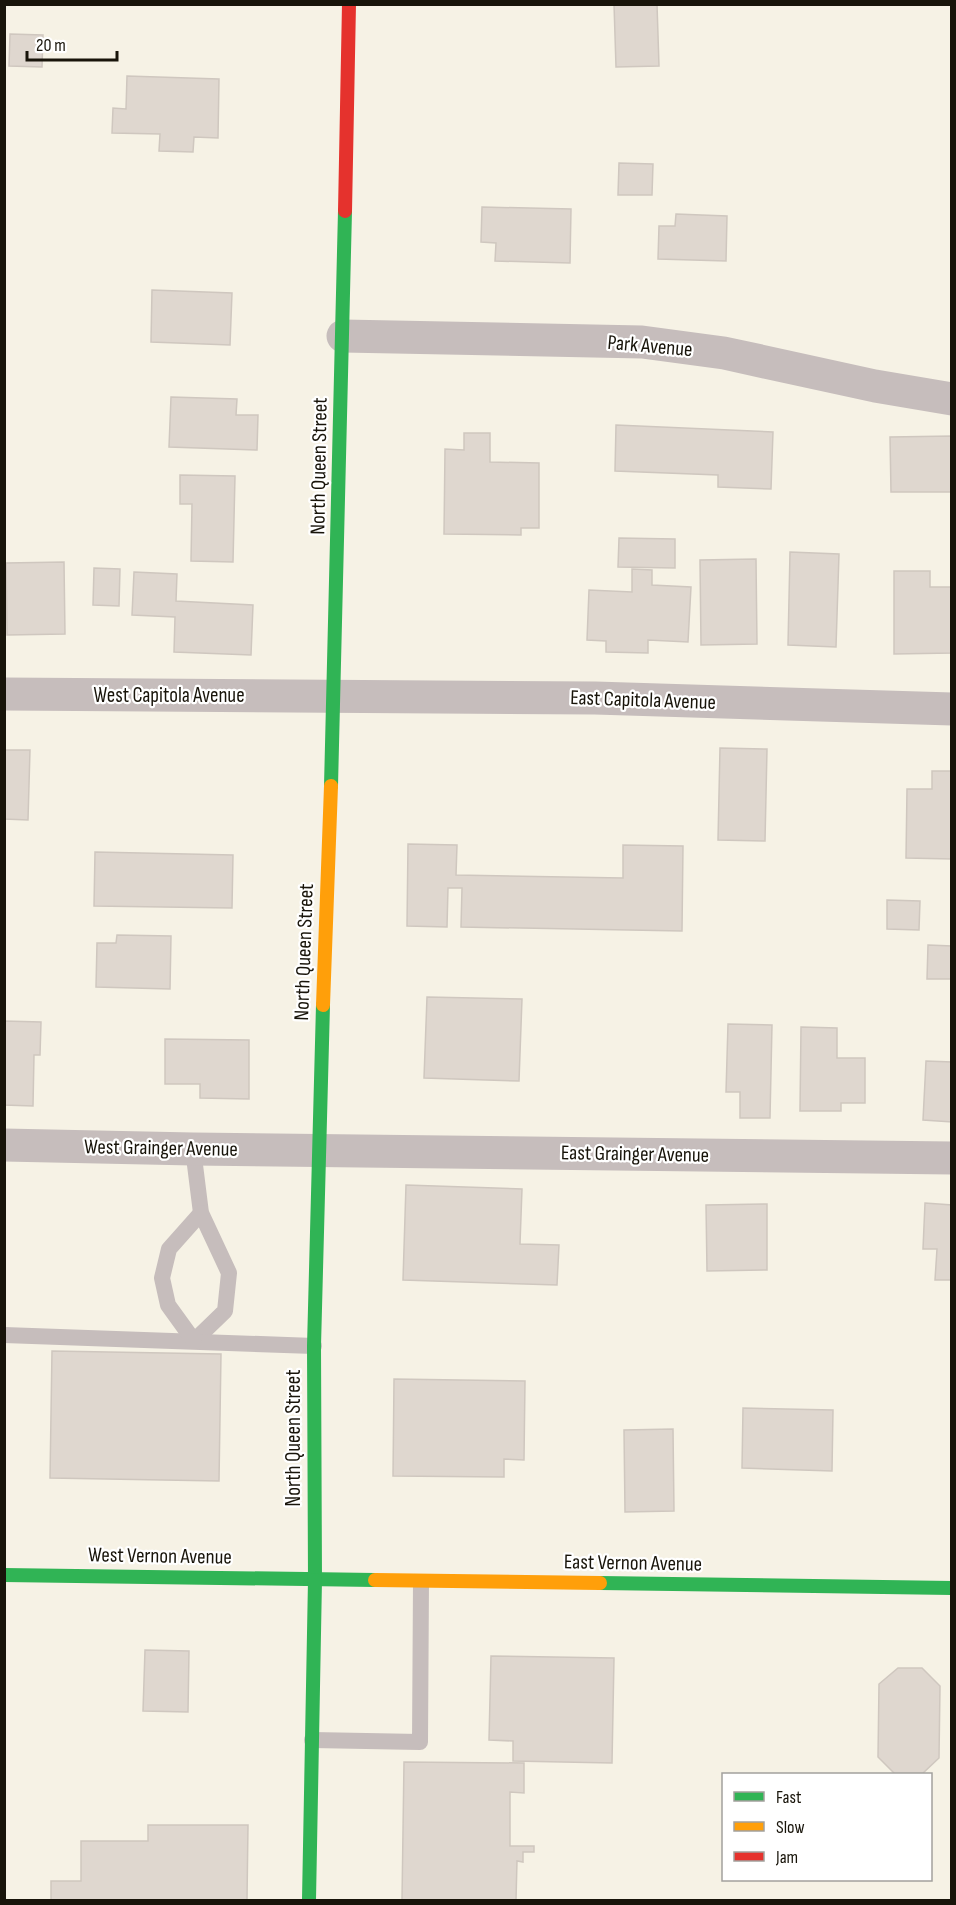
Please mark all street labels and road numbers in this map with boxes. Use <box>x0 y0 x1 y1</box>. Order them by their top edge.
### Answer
street label: Park Avenue <box>606 330 694 362</box>
street label: North Queen Street <box>305 397 333 535</box>
street label: West Capitola Avenue <box>93 683 245 708</box>
street label: East Capitola Avenue <box>570 685 716 715</box>
street label: North Queen Street <box>289 883 319 1021</box>
street label: West Grainger Avenue <box>84 1134 238 1162</box>
street label: East Grainger Avenue <box>561 1140 709 1168</box>
street label: North Queen Street <box>281 1369 306 1507</box>
street label: West Vernon Avenue <box>88 1542 232 1570</box>
street label: East Vernon Avenue <box>564 1549 702 1577</box>

